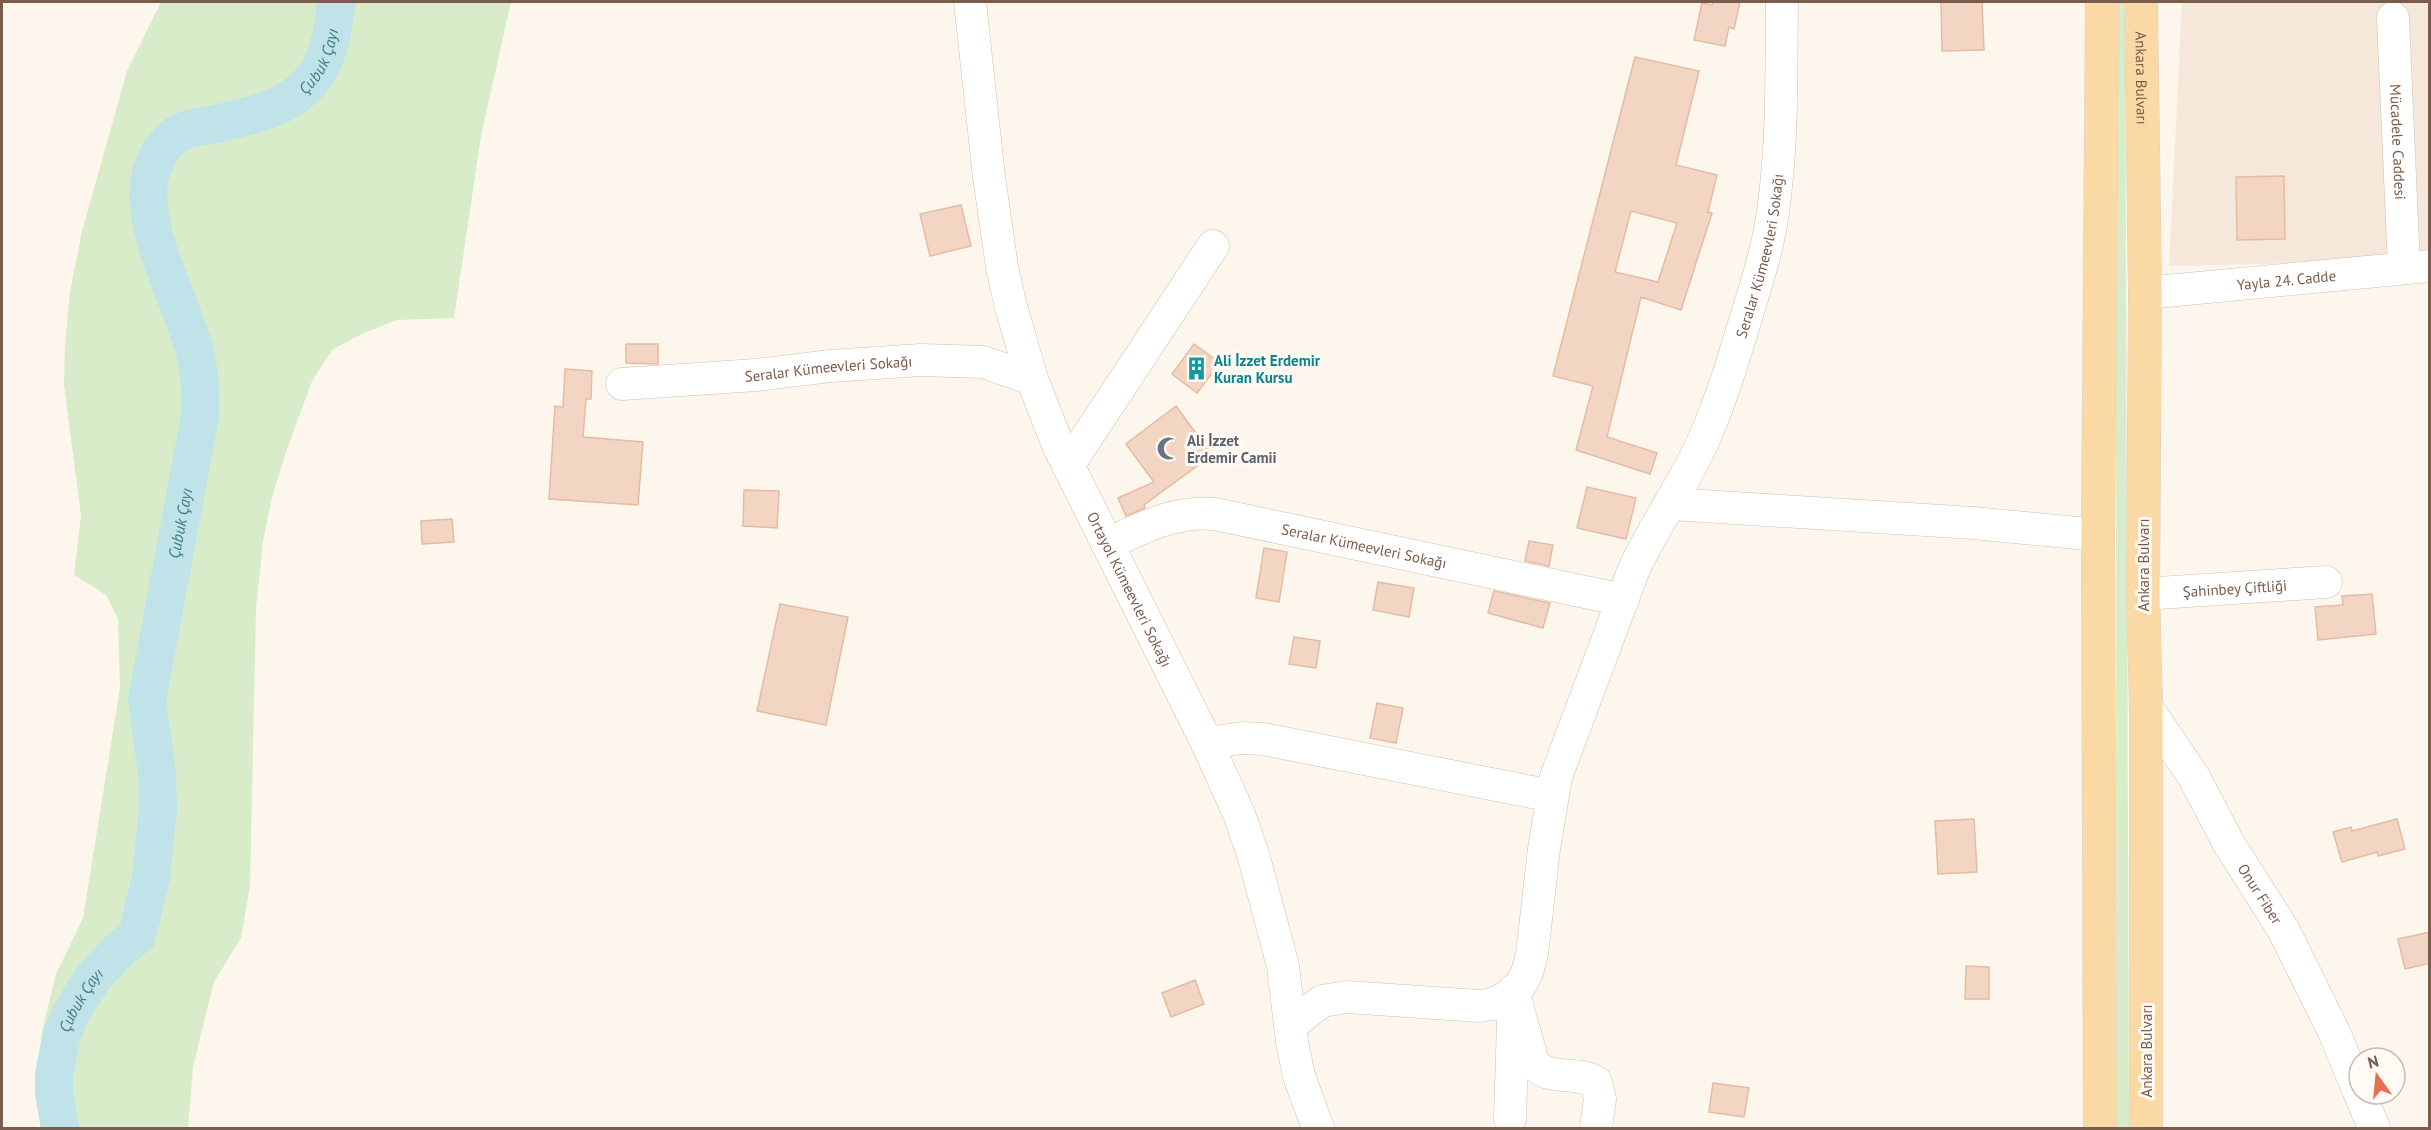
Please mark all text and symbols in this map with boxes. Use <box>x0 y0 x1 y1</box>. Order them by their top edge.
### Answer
water label: Çubuk Çayı <box>294 27 342 98</box>
street label: Ankara Bulvarı <box>2132 31 2152 125</box>
street label: Mücadele Caddesi <box>2386 84 2410 200</box>
street label: Seralar Kümeevleri Sokağı <box>1731 173 1787 340</box>
street label: Yayla 24. Cadde <box>2236 265 2337 294</box>
street label: Seralar Kümeevleri Sokağı <box>744 351 913 385</box>
place label: Ali İzzet Erdemir Kuran Kursu <box>1214 351 1321 387</box>
building icon: Ali İzzet Erdemir Kuran Kursu <box>1183 356 1209 382</box>
place label: Ali İzzet Erdemir Camii <box>1187 431 1277 467</box>
mosque icon: Ali İzzet Erdemir Camii <box>1156 436 1182 462</box>
water label: Çubuk Çayı <box>164 486 196 560</box>
street label: Ortayol Kümeevleri Sokağı <box>1083 508 1177 670</box>
street label: Ankara Bulvarı <box>2134 518 2153 612</box>
street label: Seralar Kümeevleri Sokağı <box>1280 519 1449 572</box>
street label: Şahinbey Çiftliği <box>2182 575 2288 601</box>
street label: Onur Fiber <box>2234 860 2287 927</box>
water label: Çubuk Çayı <box>54 964 107 1035</box>
street label: Ankara Bulvarı <box>2137 1004 2156 1098</box>
north arrow <box>2347 1046 2407 1106</box>
text: N <box>2365 1050 2381 1073</box>

